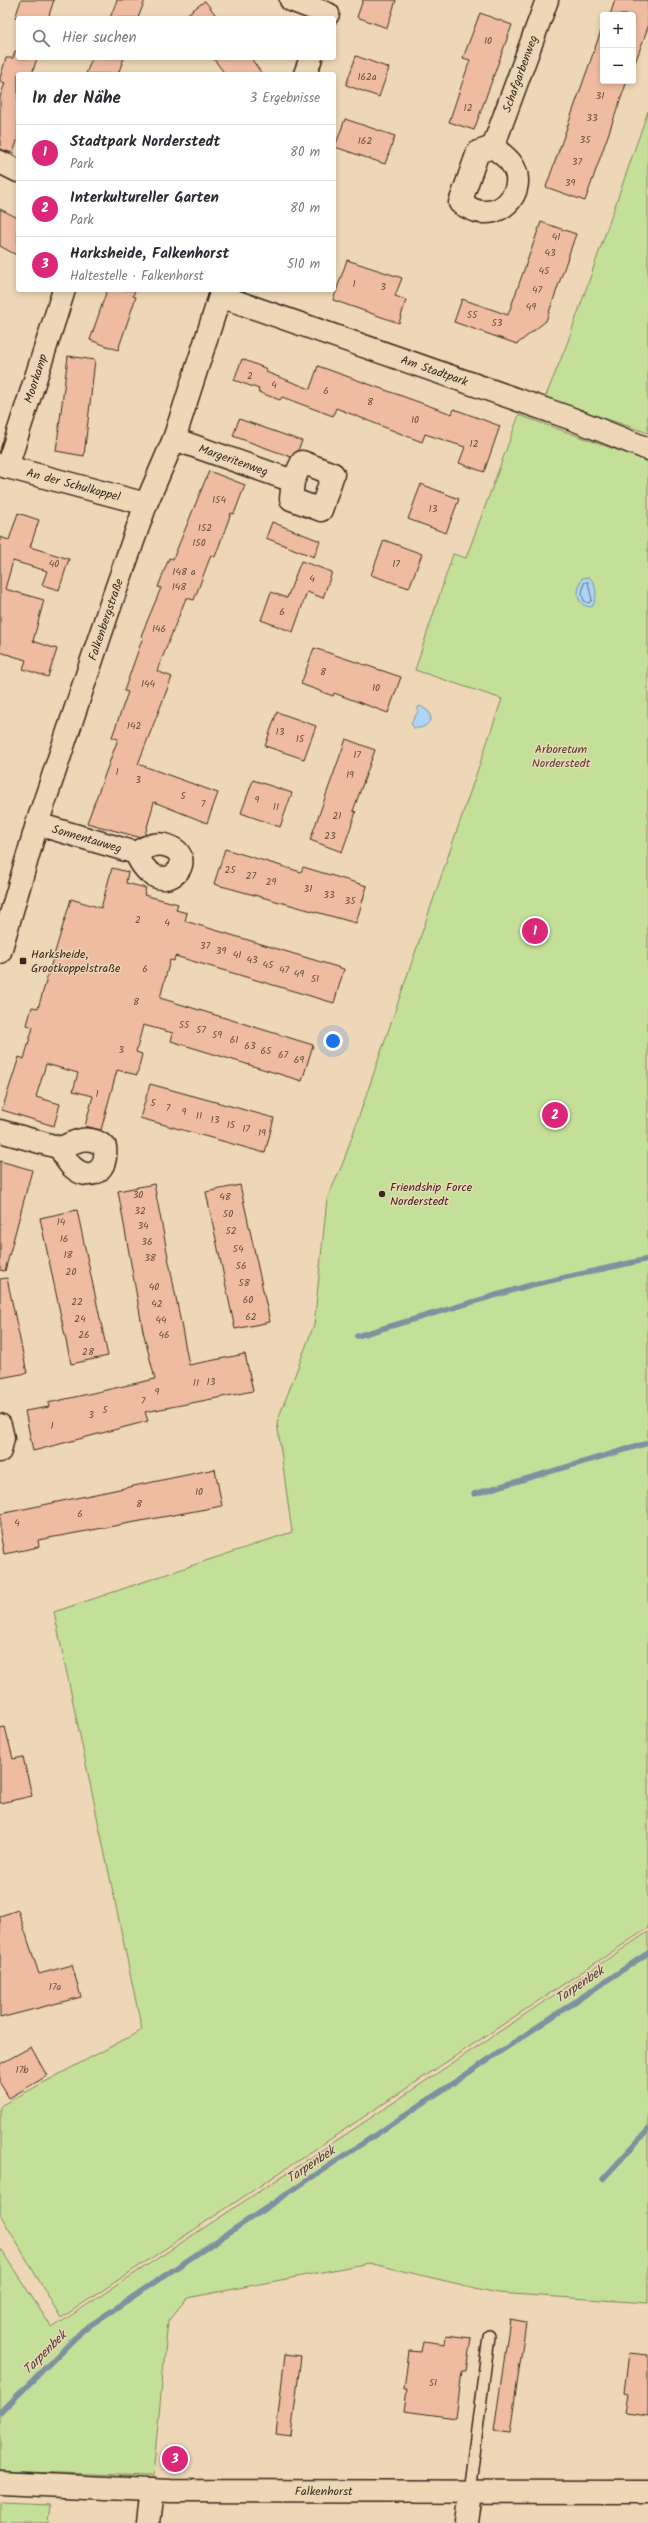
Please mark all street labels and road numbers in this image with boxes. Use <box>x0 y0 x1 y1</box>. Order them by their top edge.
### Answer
street label: Schafgarbenweg <box>497 32 543 115</box>
street label: Am Stadtpark <box>398 350 471 391</box>
street label: Moorkamp <box>19 351 52 406</box>
street label: Margeritenweg <box>196 439 271 481</box>
street label: An der Schulkoppel <box>24 463 123 506</box>
street label: Falkenbergstraße <box>83 575 129 663</box>
street label: Sonnentauweg <box>50 819 124 858</box>
street label: Falkenhorst <box>295 2482 353 2501</box>

